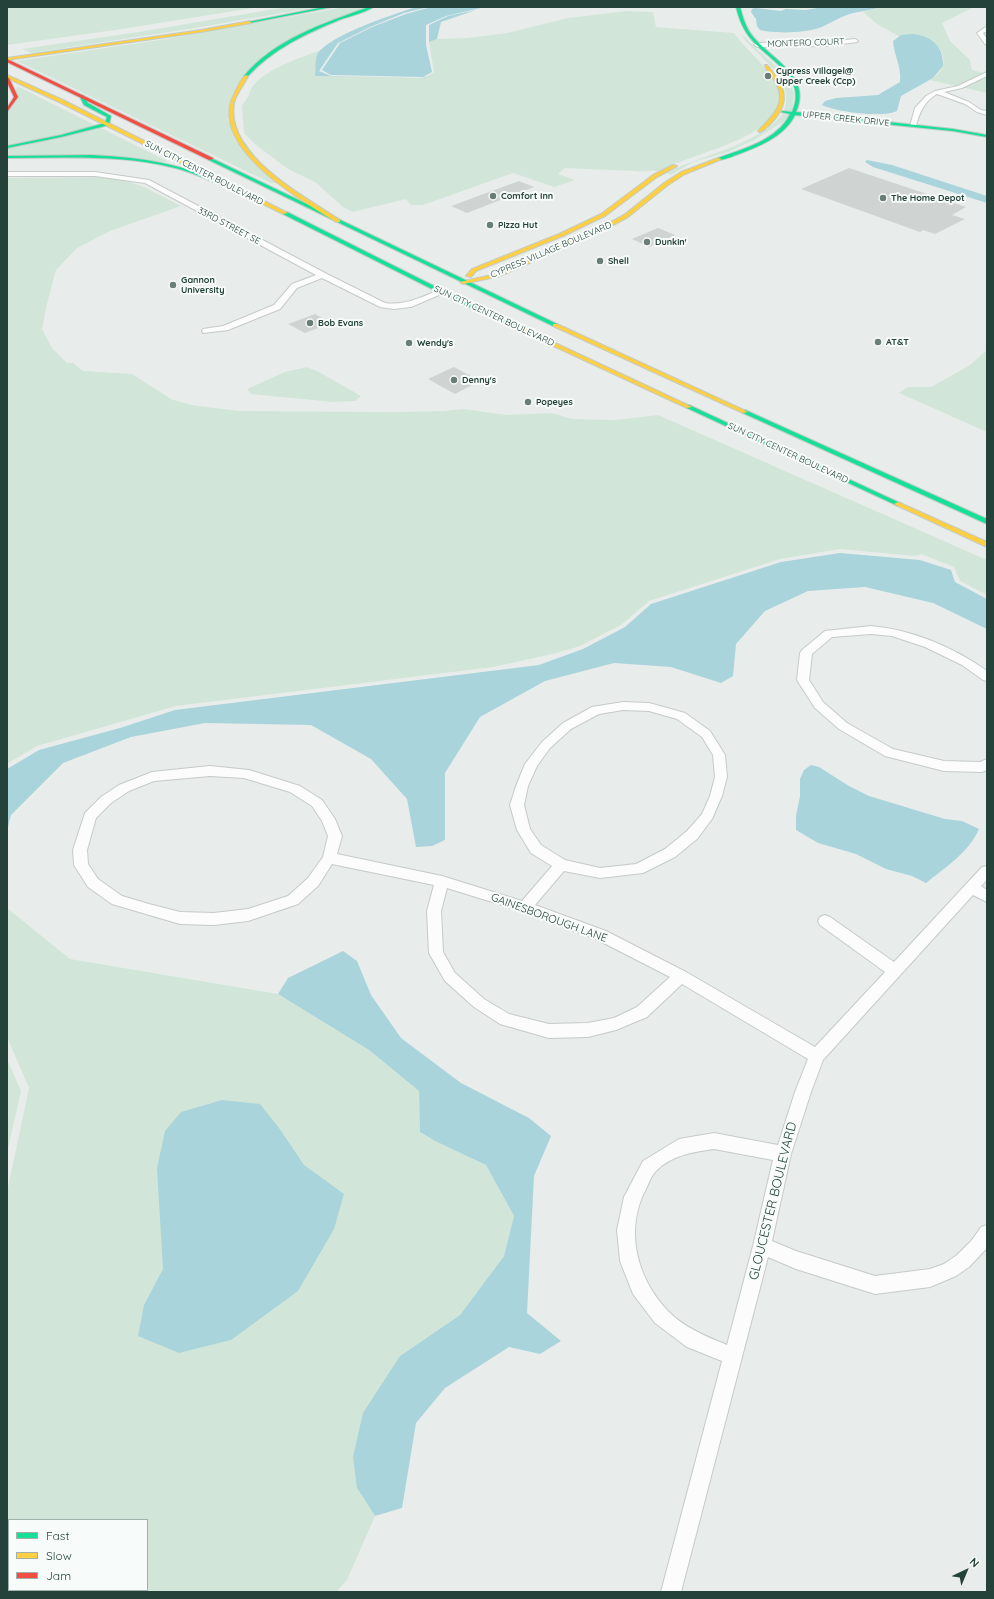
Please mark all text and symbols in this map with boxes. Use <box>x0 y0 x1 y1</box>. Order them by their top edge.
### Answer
street label: MONTERO COURT <box>767 36 845 50</box>
place label: Cypress Villagel@ Upper Creek (Ccp) <box>776 66 855 87</box>
marker: Cypress Villagel@ Upper Creek (Ccp) <box>763 71 773 81</box>
street label: UPPER CREEK DRIVE <box>802 109 890 129</box>
street label: SUN CITY CENTER BOULEVARD <box>143 138 265 208</box>
marker: Comfort Inn <box>488 191 498 201</box>
place label: Comfort Inn <box>501 191 553 201</box>
marker: The Home Depot <box>878 193 888 203</box>
place label: The Home Depot <box>891 193 965 203</box>
street label: 33RD STREET SE <box>196 205 262 247</box>
marker: Pizza Hut <box>485 220 495 230</box>
street label: CYPRESS VILLAGE BOULEVARD <box>489 220 613 280</box>
place label: Pizza Hut <box>498 220 538 230</box>
marker: Dunkin' <box>642 237 652 247</box>
place label: Dunkin' <box>655 237 687 247</box>
marker: Shell <box>595 256 605 266</box>
place label: Shell <box>608 256 629 266</box>
place label: Gannon University <box>181 275 224 296</box>
marker: Gannon University <box>168 280 178 290</box>
street label: SUN CITY CENTER BOULEVARD <box>432 283 556 349</box>
marker: Bob Evans <box>305 318 315 328</box>
place label: Bob Evans <box>318 318 363 328</box>
marker: AT&T <box>873 337 883 347</box>
place label: AT&T <box>886 337 909 347</box>
marker: Wendy's <box>404 338 414 348</box>
place label: Wendy's <box>417 338 453 348</box>
marker: Denny's <box>449 375 459 385</box>
place label: Denny's <box>462 375 496 385</box>
marker: Popeyes <box>523 397 533 407</box>
place label: Popeyes <box>536 397 573 407</box>
street label: SUN CITY CENTER BOULEVARD <box>726 420 850 486</box>
street label: GAINESBOROUGH LANE <box>489 891 609 945</box>
street label: GLOUCESTER BOULEVARD <box>746 1120 800 1282</box>
legend <box>8 1519 148 1591</box>
text: Fast <box>46 1528 70 1543</box>
text: Slow <box>46 1548 72 1563</box>
north arrow <box>946 1551 986 1591</box>
text: N <box>967 1555 982 1570</box>
text: Jam <box>46 1568 71 1583</box>

